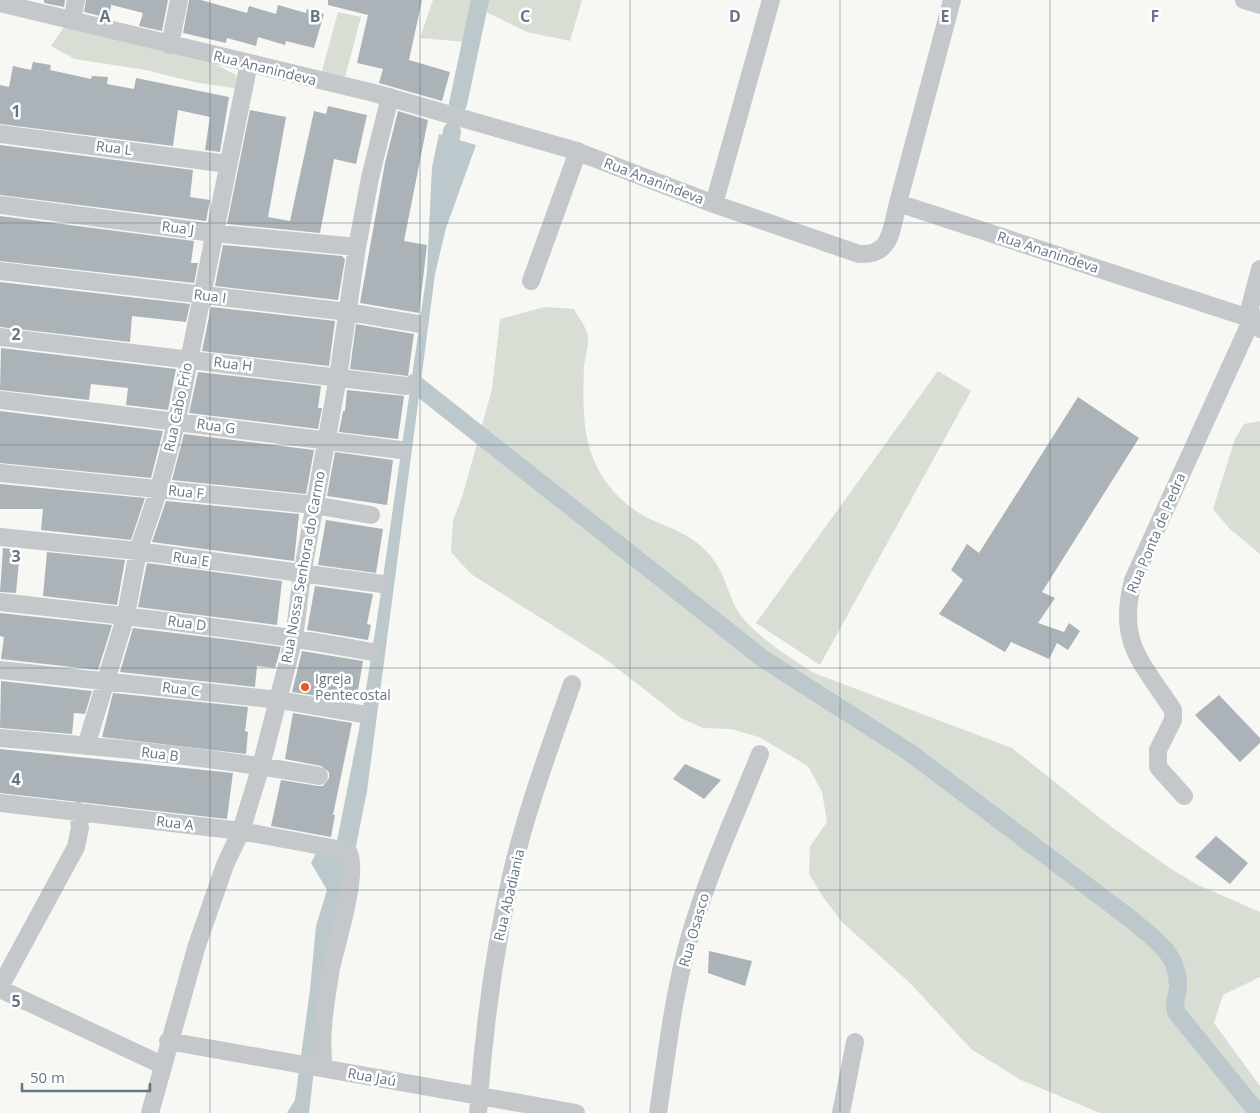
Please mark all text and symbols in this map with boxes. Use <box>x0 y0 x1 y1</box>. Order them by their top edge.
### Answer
text: A <box>99 5 111 27</box>
text: B <box>310 5 320 27</box>
text: C <box>520 5 530 27</box>
text: D <box>729 5 741 27</box>
text: E <box>941 5 950 27</box>
text: F <box>1151 5 1159 27</box>
street label: Rua Ananindeva <box>212 46 319 90</box>
text: 1 <box>11 100 21 122</box>
street label: Rua L <box>95 136 133 159</box>
street label: Rua Ananindeva <box>601 153 707 208</box>
street label: Rua J <box>161 216 195 239</box>
street label: Rua Ananindeva <box>995 226 1101 277</box>
street label: Rua I <box>193 284 227 307</box>
text: 2 <box>11 323 21 345</box>
street label: Rua H <box>213 352 254 375</box>
street label: Rua Cabo Frio <box>159 361 196 453</box>
street label: Rua G <box>196 413 237 438</box>
street label: Rua Nossa Senhora do Carmo <box>276 469 329 665</box>
street label: Rua Ponta de Pedra <box>1122 470 1189 596</box>
street label: Rua F <box>167 480 205 503</box>
text: 3 <box>11 545 21 567</box>
street label: Rua E <box>172 547 210 570</box>
street label: Rua D <box>167 610 208 635</box>
place label: Igreja Pentecostal <box>315 669 391 704</box>
street label: Rua C <box>161 677 201 700</box>
marker: Igreja Pentecostal <box>299 681 311 693</box>
street label: Rua B <box>140 742 180 765</box>
text: 4 <box>11 768 21 790</box>
street label: Rua A <box>155 811 195 834</box>
street label: Rua Abadiania <box>489 847 528 943</box>
street label: Rua Osasco <box>674 891 713 969</box>
text: 5 <box>11 990 21 1012</box>
scale bar <box>22 1060 150 1092</box>
street label: Rua Jaú <box>346 1063 398 1090</box>
text: 50 m <box>30 1067 65 1087</box>

